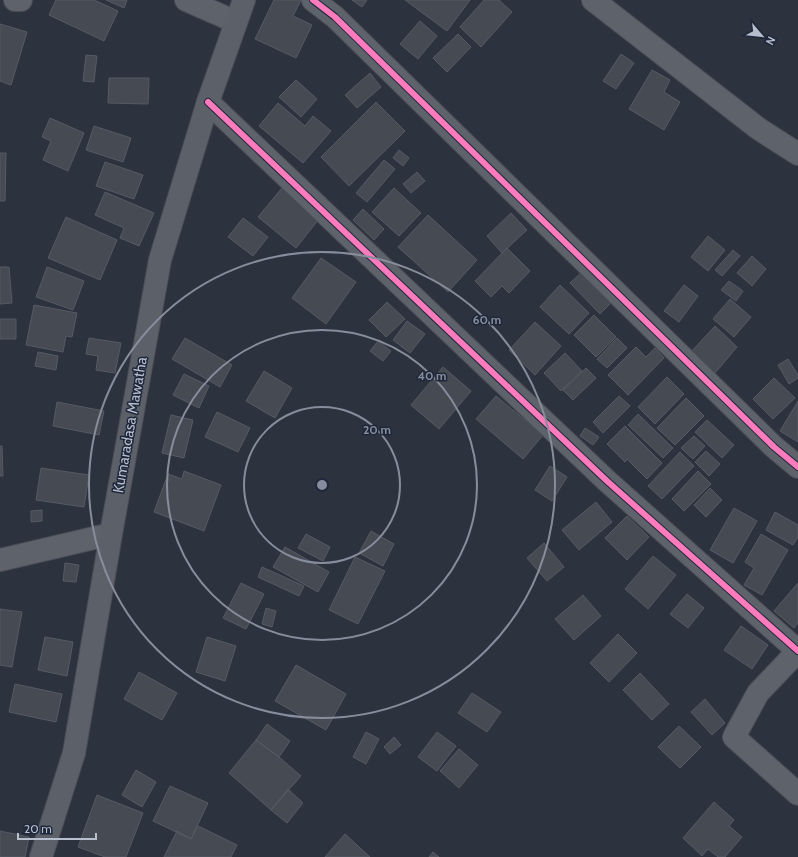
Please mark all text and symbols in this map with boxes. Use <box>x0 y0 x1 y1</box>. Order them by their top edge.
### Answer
north arrow <box>742 16 782 56</box>
text: N <box>763 34 779 47</box>
text: 60 m <box>473 312 501 327</box>
street label: Kumaradasa Mawatha <box>109 355 151 494</box>
text: 40 m <box>417 368 447 383</box>
text: 20 m <box>363 422 391 437</box>
centre of rings <box>315 478 329 492</box>
scale bar <box>18 815 96 841</box>
text: 20 m <box>24 821 52 836</box>

